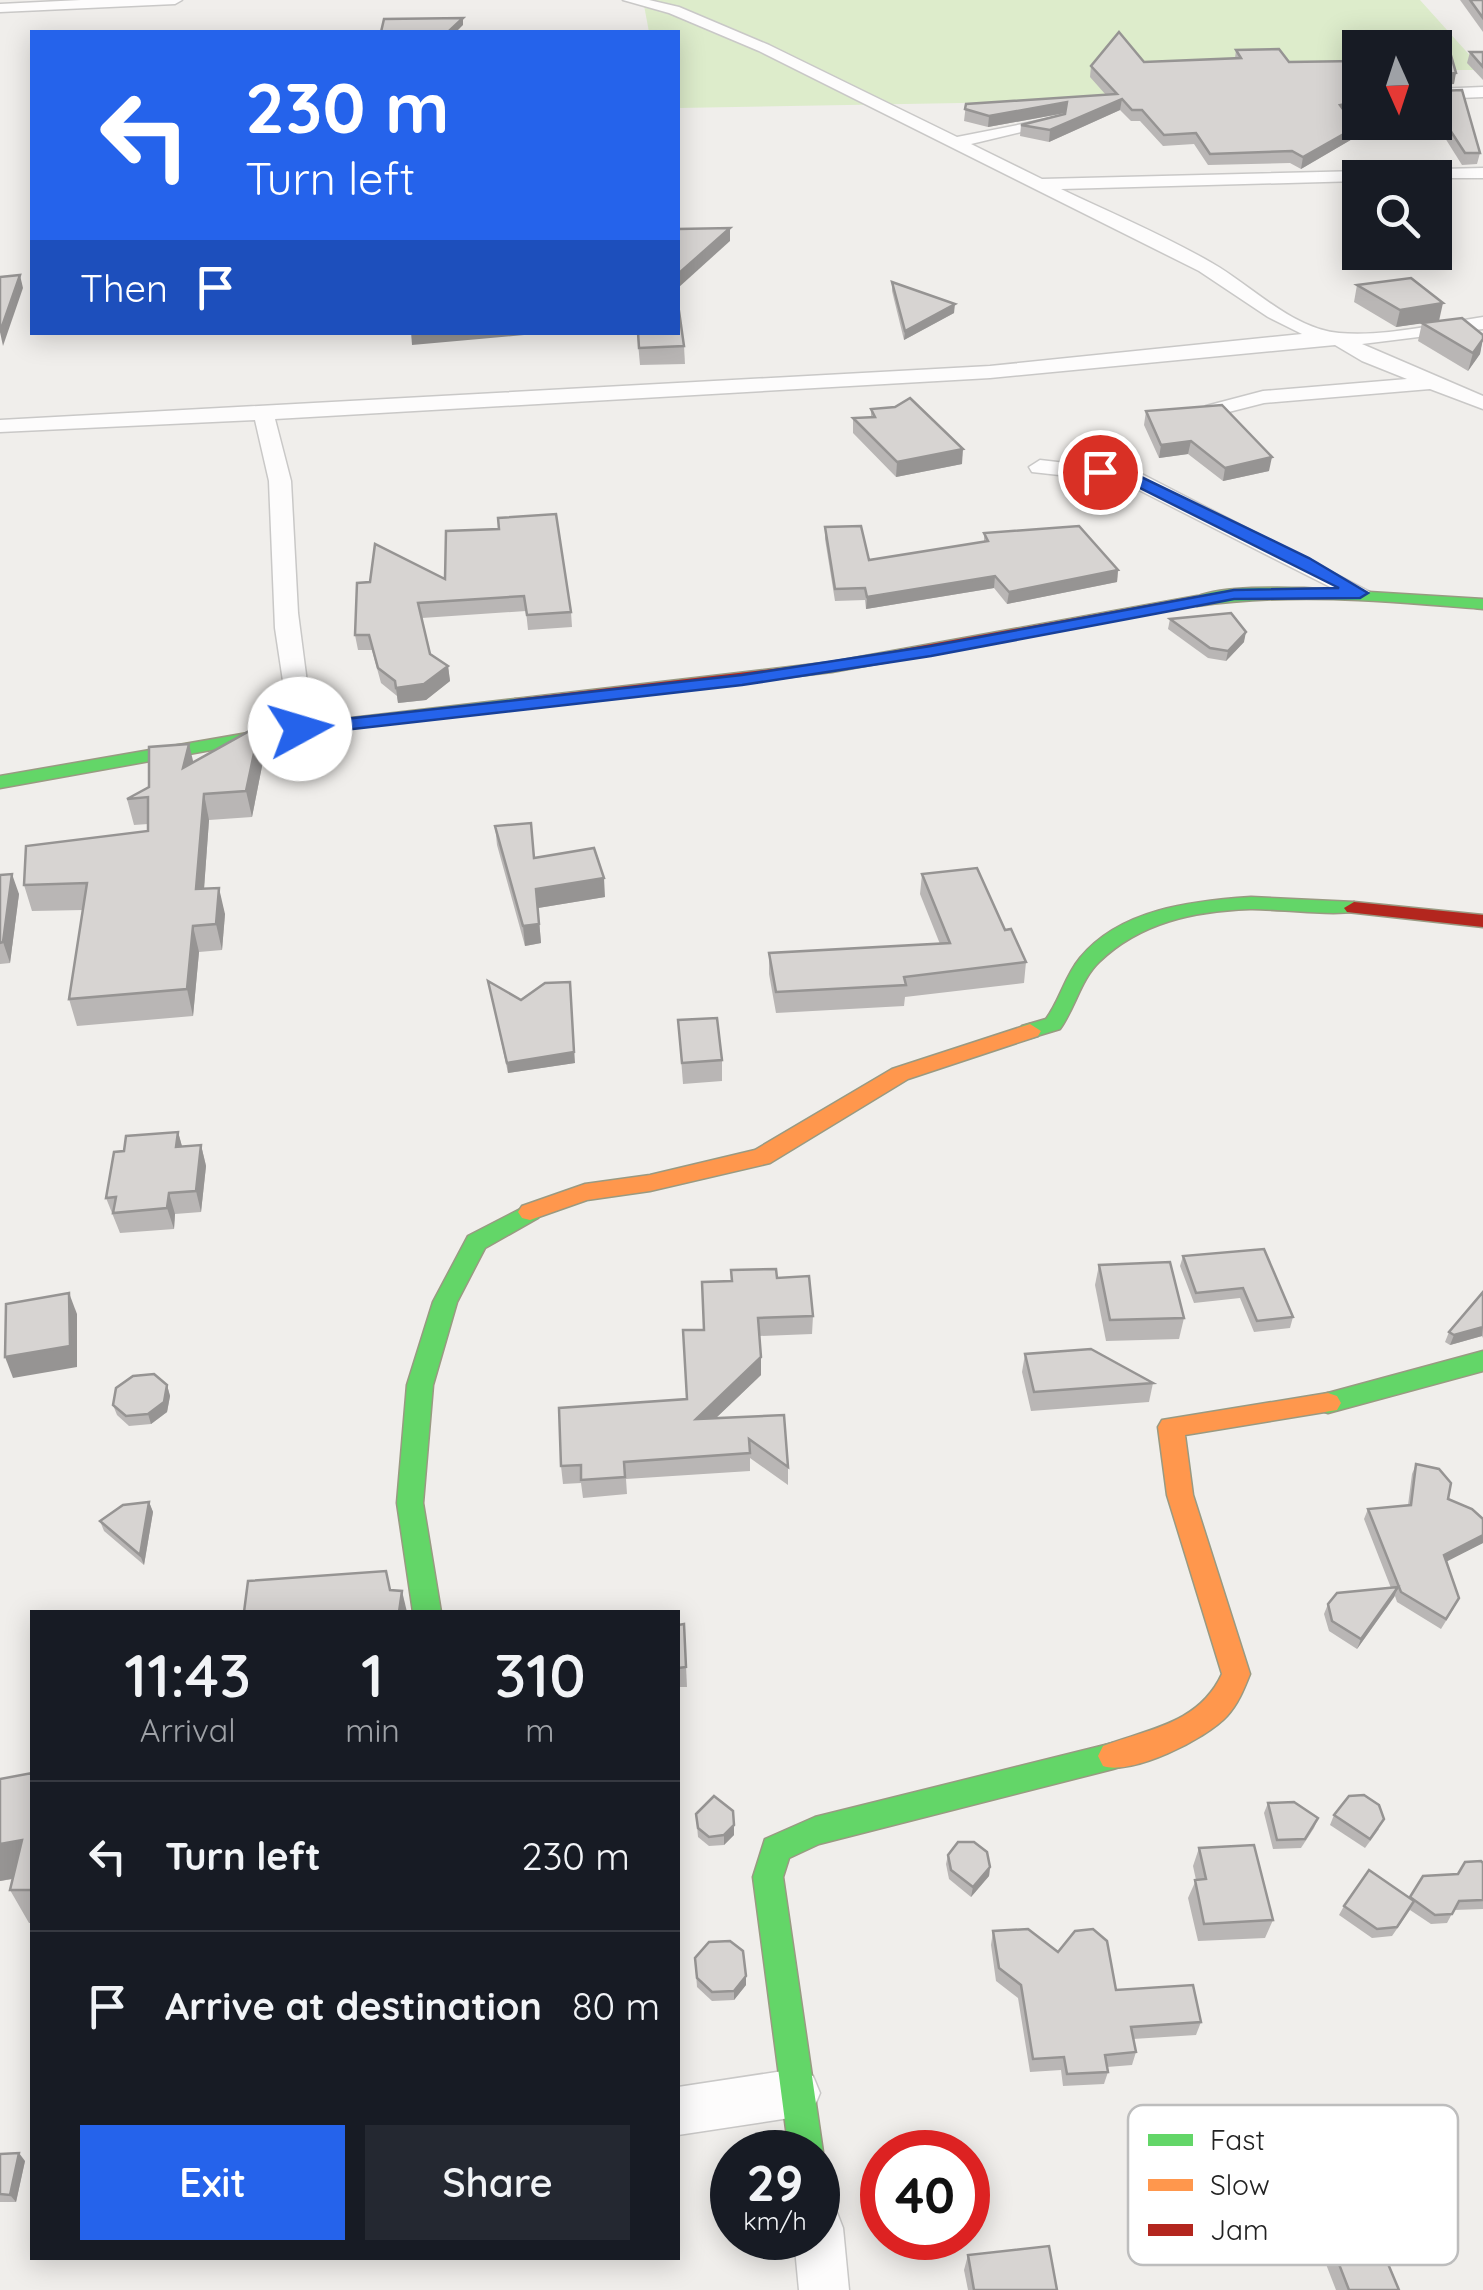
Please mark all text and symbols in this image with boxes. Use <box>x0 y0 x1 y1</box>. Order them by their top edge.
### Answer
north arrow <box>1342 30 1452 140</box>
map controls <box>1342 30 1452 270</box>
text: 230 m <box>245 63 450 151</box>
icon: left <box>80 70 210 200</box>
text: Turn left <box>245 150 415 206</box>
button: search <box>1342 160 1452 270</box>
icon: arrive <box>188 260 243 315</box>
text: Then <box>80 264 168 312</box>
pin <box>1058 430 1143 515</box>
icon: arrive <box>1073 445 1128 500</box>
position arrow <box>248 677 352 781</box>
text: 11:43 <box>124 1637 251 1712</box>
text: 1 <box>361 1637 384 1712</box>
text: 310 <box>494 1637 586 1712</box>
text: Arrival <box>140 1710 236 1750</box>
text: min <box>345 1710 400 1750</box>
text: m <box>525 1710 555 1750</box>
icon: left <box>80 1829 135 1884</box>
text: Turn left <box>165 1832 321 1880</box>
text: 230 m <box>521 1832 630 1880</box>
icon: arrive <box>80 1979 135 2034</box>
text: Arrive at destination <box>165 1982 542 2030</box>
text: 80 m <box>572 1982 660 2030</box>
legend <box>1128 2105 1458 2265</box>
text: Fast <box>1210 2122 1265 2157</box>
button: Exit <box>80 2125 345 2240</box>
button: Share <box>365 2125 630 2240</box>
speed limit sign: 40 <box>860 2130 990 2260</box>
text: 29 <box>747 2151 803 2214</box>
text: Slow <box>1210 2167 1270 2202</box>
text: km/h <box>743 2205 807 2236</box>
text: Jam <box>1210 2212 1269 2247</box>

